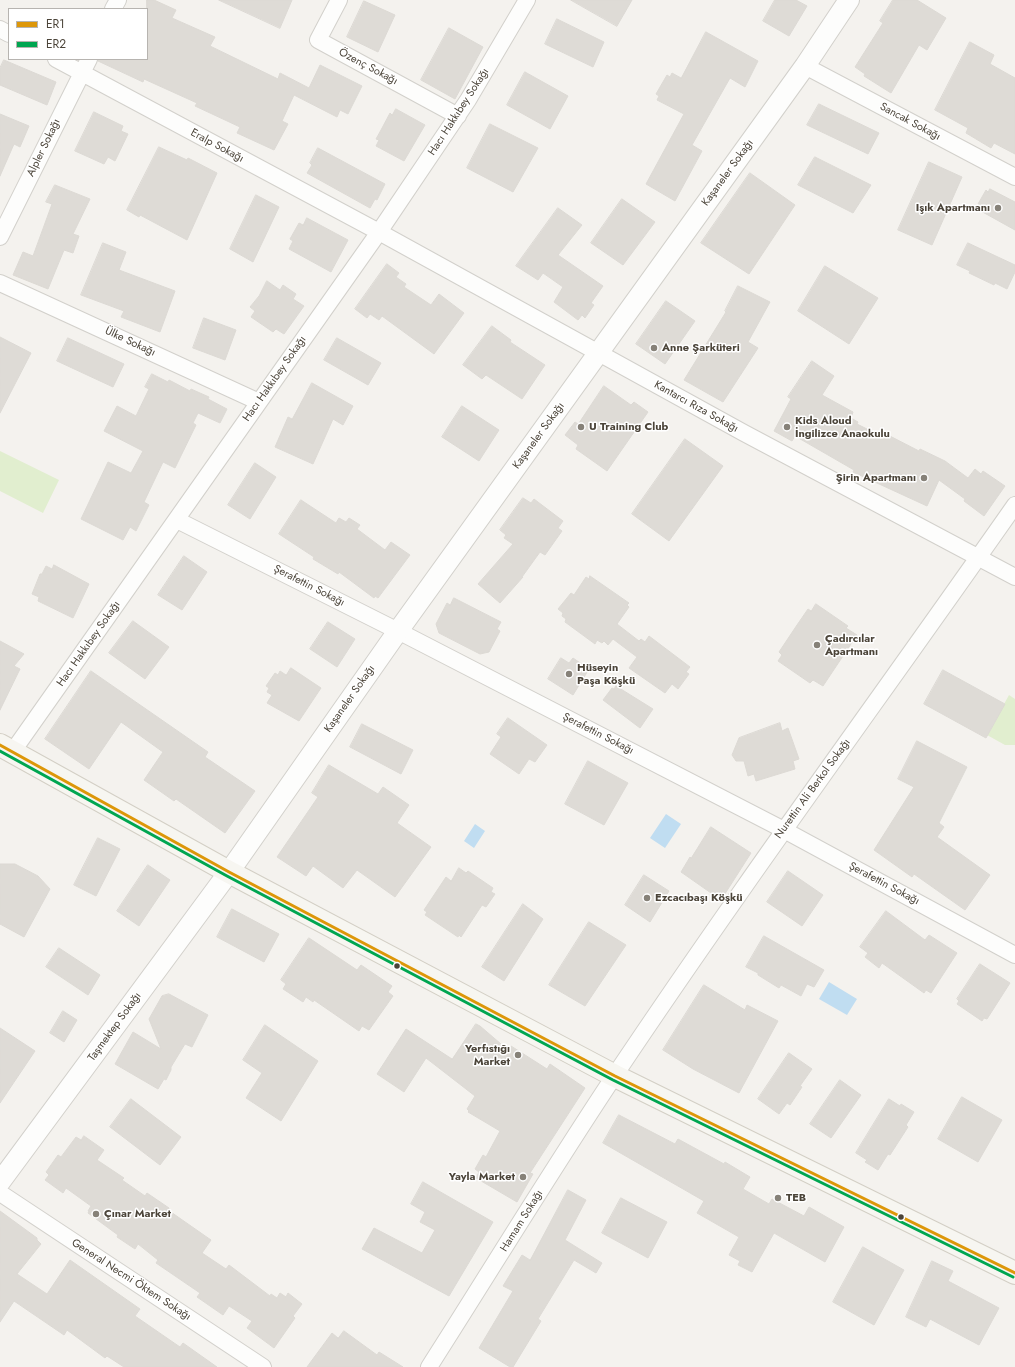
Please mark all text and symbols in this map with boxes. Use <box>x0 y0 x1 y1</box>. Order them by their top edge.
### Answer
legend <box>8 8 148 60</box>
text: ER1 <box>46 15 65 33</box>
text: ER2 <box>46 35 66 53</box>
street label: Özenç Sokağı <box>336 46 400 88</box>
street label: Hacı Hakkıbey Sokağı <box>426 66 492 158</box>
street label: Sancak Sokağı <box>877 100 943 144</box>
street label: Alpler Sokağı <box>24 117 64 179</box>
street label: Eralp Sokağı <box>188 126 246 166</box>
street label: Kaşaneler Sokağı <box>699 137 757 209</box>
place label: Işık Apartmanı <box>916 201 990 215</box>
marker: Işık Apartmanı <box>993 203 1003 213</box>
street label: Ülke Sokağı <box>103 325 157 359</box>
street label: Hacı Hakkıbey Sokağı <box>240 334 310 424</box>
place label: Anne Şarküteri <box>662 341 740 355</box>
marker: Anne Şarküteri <box>649 343 659 353</box>
street label: Kantarcı Rıza Sokağı <box>652 378 740 436</box>
street label: Kaşaneler Sokağı <box>510 400 568 472</box>
place label: Kids Aloud İngilizce Anaokulu <box>795 414 890 440</box>
place label: U Training Club <box>589 420 668 434</box>
marker: U Training Club <box>576 422 586 432</box>
marker: Kids Aloud İngilizce Anaokulu <box>782 422 792 432</box>
place label: Şirin Apartmanı <box>836 471 916 485</box>
marker: Şirin Apartmanı <box>919 473 929 483</box>
street label: Şerafettin Sokağı <box>271 562 347 610</box>
street label: Hacı Hakkıbey Sokağı <box>54 599 124 689</box>
place label: Çadırcılar Apartmanı <box>825 632 878 658</box>
marker: Çadırcılar Apartmanı <box>812 640 822 650</box>
place label: Hüseyin Paşa Köşkü <box>577 661 635 687</box>
street label: Kaşaneler Sokağı <box>322 663 378 735</box>
marker: Hüseyin Paşa Köşkü <box>564 669 574 679</box>
street label: Şerafettin Sokağı <box>560 710 636 758</box>
street label: Nurettin Ali Berkol Sokağı <box>772 737 854 841</box>
street label: Şerafettin Sokağı <box>846 860 922 908</box>
place label: Ezcacıbaşı Köşkü <box>655 891 743 905</box>
marker: Ezcacıbaşı Köşkü <box>642 893 652 903</box>
unlabelled marker <box>392 961 402 971</box>
street label: Taşmektep Sokağı <box>86 990 144 1064</box>
place label: Yerfıstığı Market <box>465 1042 510 1068</box>
marker: Yerfıstığı Market <box>513 1050 523 1060</box>
place label: Yayla Market <box>449 1170 515 1184</box>
marker: Yayla Market <box>518 1172 528 1182</box>
street label: Hamam Sokağı <box>498 1188 546 1254</box>
place label: TEB <box>786 1191 806 1205</box>
marker: TEB <box>773 1193 783 1203</box>
place label: Çınar Market <box>104 1207 171 1221</box>
marker: Çınar Market <box>91 1209 101 1219</box>
unlabelled marker <box>896 1212 906 1222</box>
street label: General Necmi Öktem Sokağı <box>69 1236 193 1324</box>

